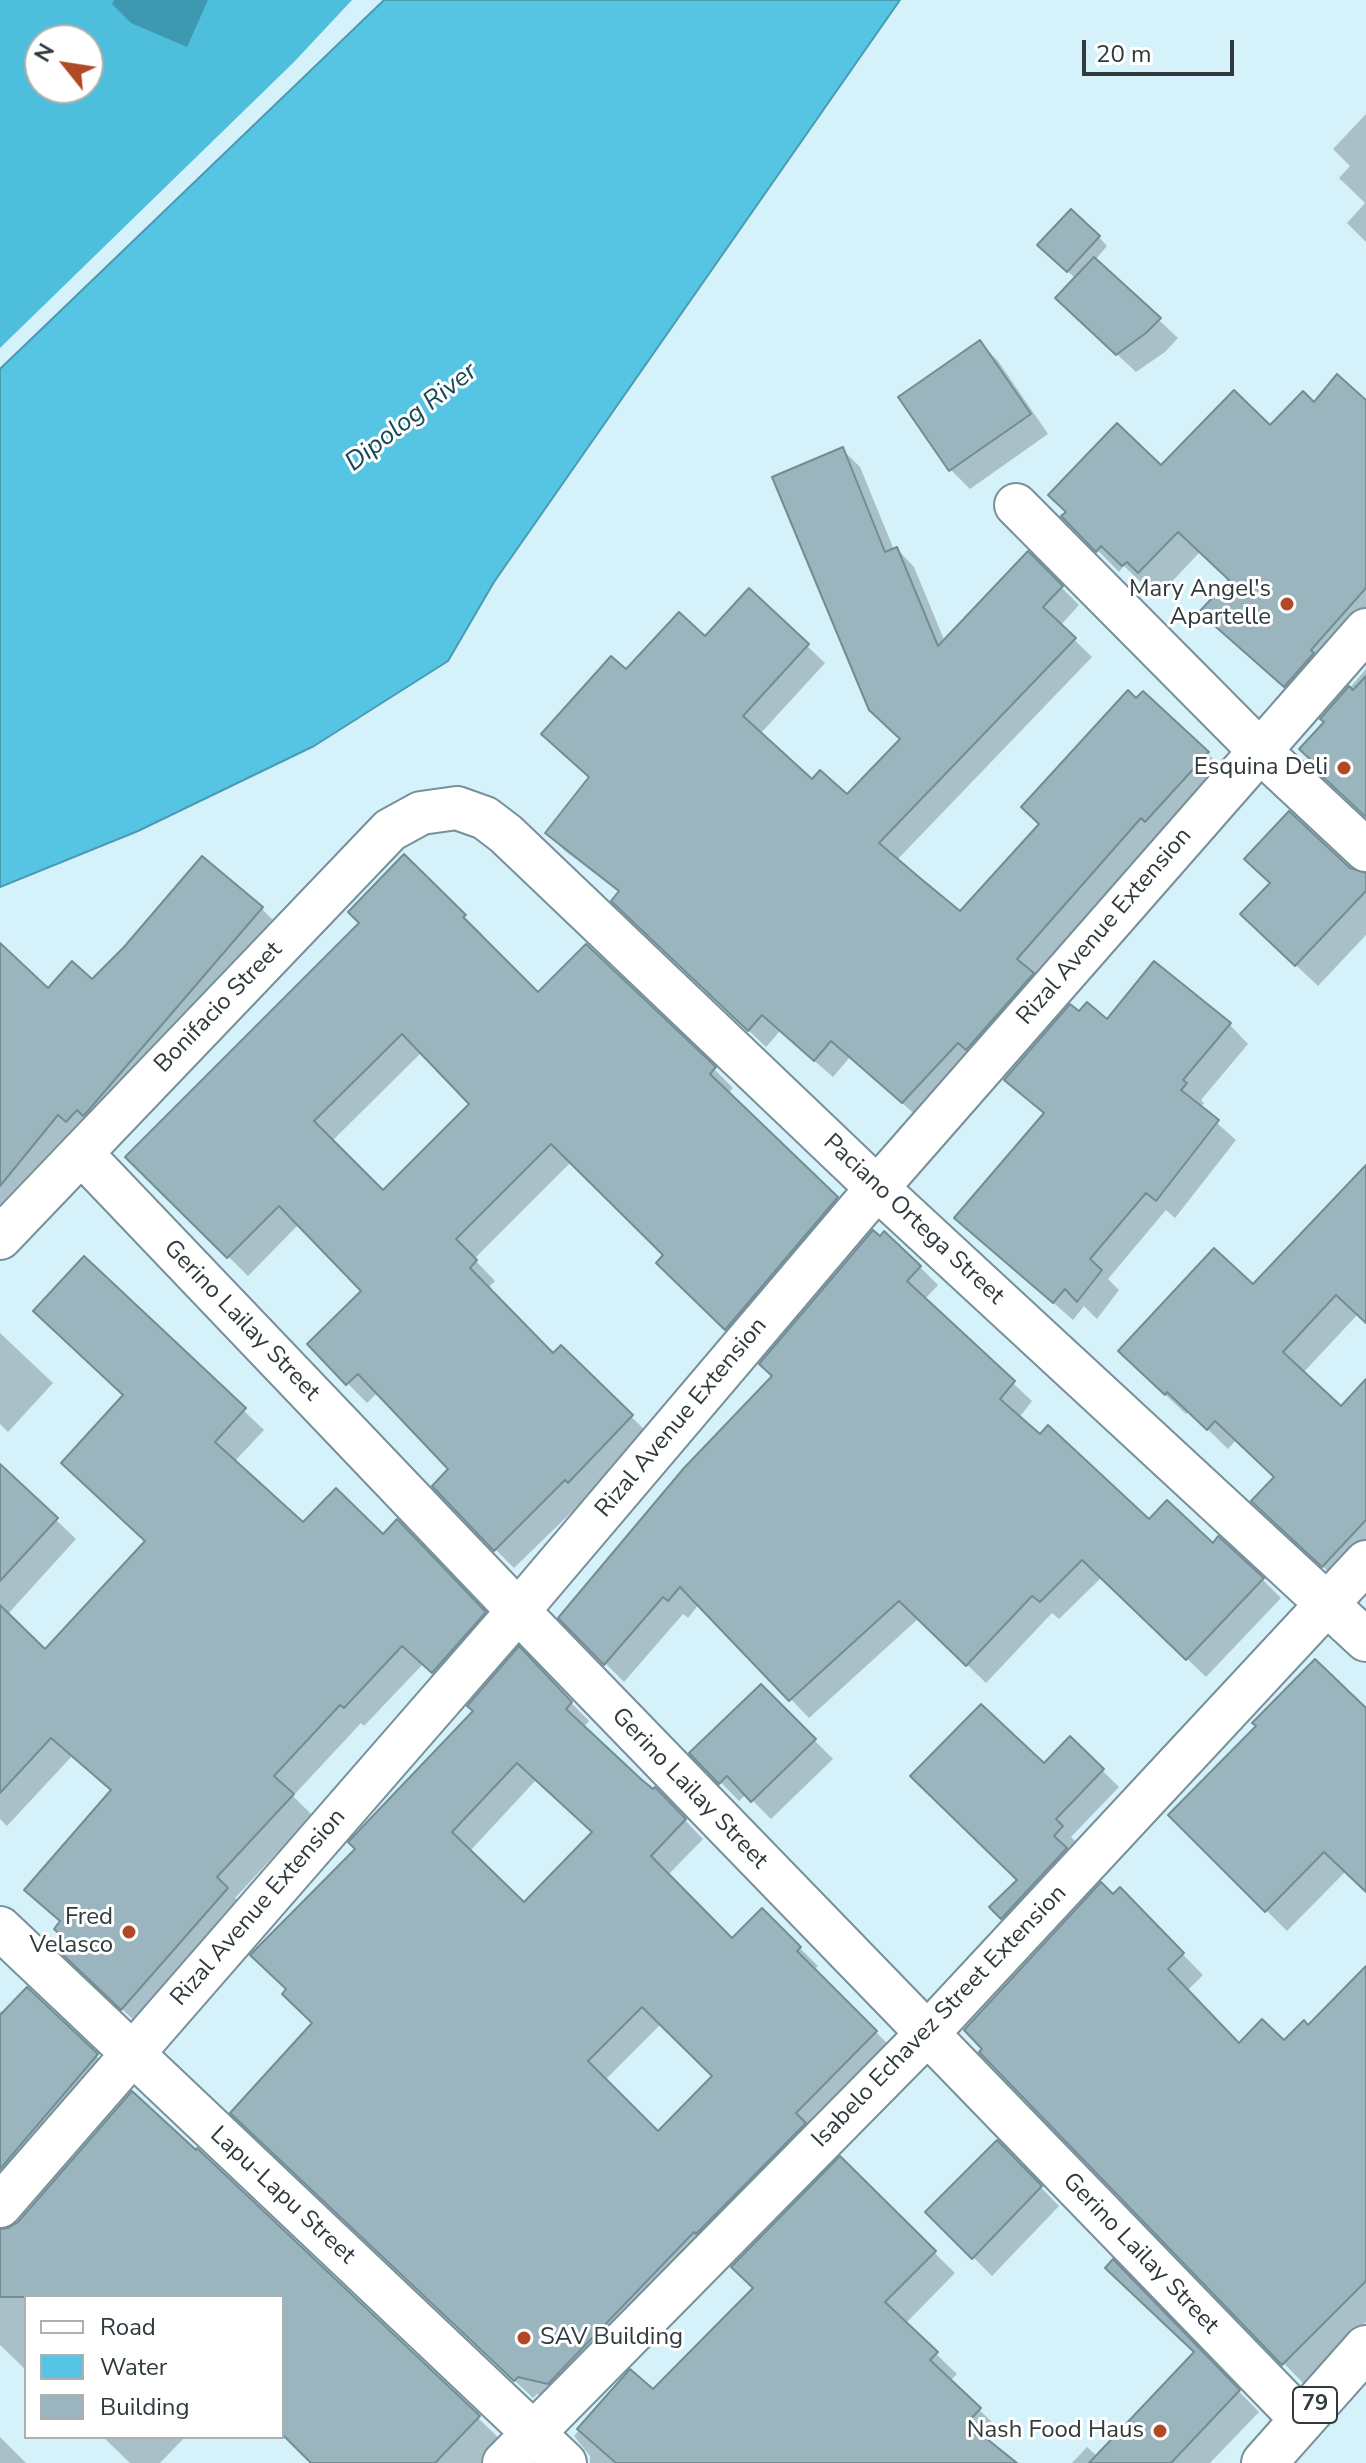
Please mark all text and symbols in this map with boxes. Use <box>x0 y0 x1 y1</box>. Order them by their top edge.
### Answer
north arrow <box>24 24 104 104</box>
scale bar <box>1086 24 1238 74</box>
text: N <box>28 38 62 68</box>
text: 20 m <box>1096 38 1152 70</box>
water label: Dipolog River <box>340 357 484 479</box>
place label: Mary Angel's Apartelle <box>1129 576 1271 632</box>
marker: Mary Angel's Apartelle <box>1278 595 1296 613</box>
place label: Esquina Deli <box>1194 754 1328 782</box>
marker: Esquina Deli <box>1335 759 1353 777</box>
street label: Rizal Avenue Extension <box>1012 823 1198 1031</box>
street label: Bonifacio Street <box>149 936 289 1080</box>
street label: Paciano Ortega Street <box>817 1129 1009 1311</box>
street label: Gerino Lailay Street <box>157 1235 325 1407</box>
street label: Rizal Avenue Extension <box>590 1312 774 1524</box>
street label: Gerino Lailay Street <box>605 1703 773 1875</box>
street label: Rizal Avenue Extension <box>166 1804 352 2012</box>
street label: Isabelo Echavez Street Extension <box>807 1880 1073 2154</box>
place label: Fred Velasco <box>30 1904 113 1960</box>
marker: Fred Velasco <box>120 1923 138 1941</box>
street label: Lapu-Lapu Street <box>203 2121 361 2271</box>
street label: Gerino Lailay Street <box>1056 2168 1224 2340</box>
legend <box>24 2295 284 2439</box>
text: Road <box>100 2311 156 2343</box>
place label: SAV Building <box>540 2324 683 2352</box>
marker: SAV Building <box>515 2329 533 2347</box>
text: Water <box>100 2351 167 2383</box>
road number: 79 <box>1293 2387 1337 2423</box>
text: Building <box>100 2391 190 2423</box>
place label: Nash Food Haus <box>967 2417 1144 2445</box>
marker: Nash Food Haus <box>1151 2422 1169 2440</box>

